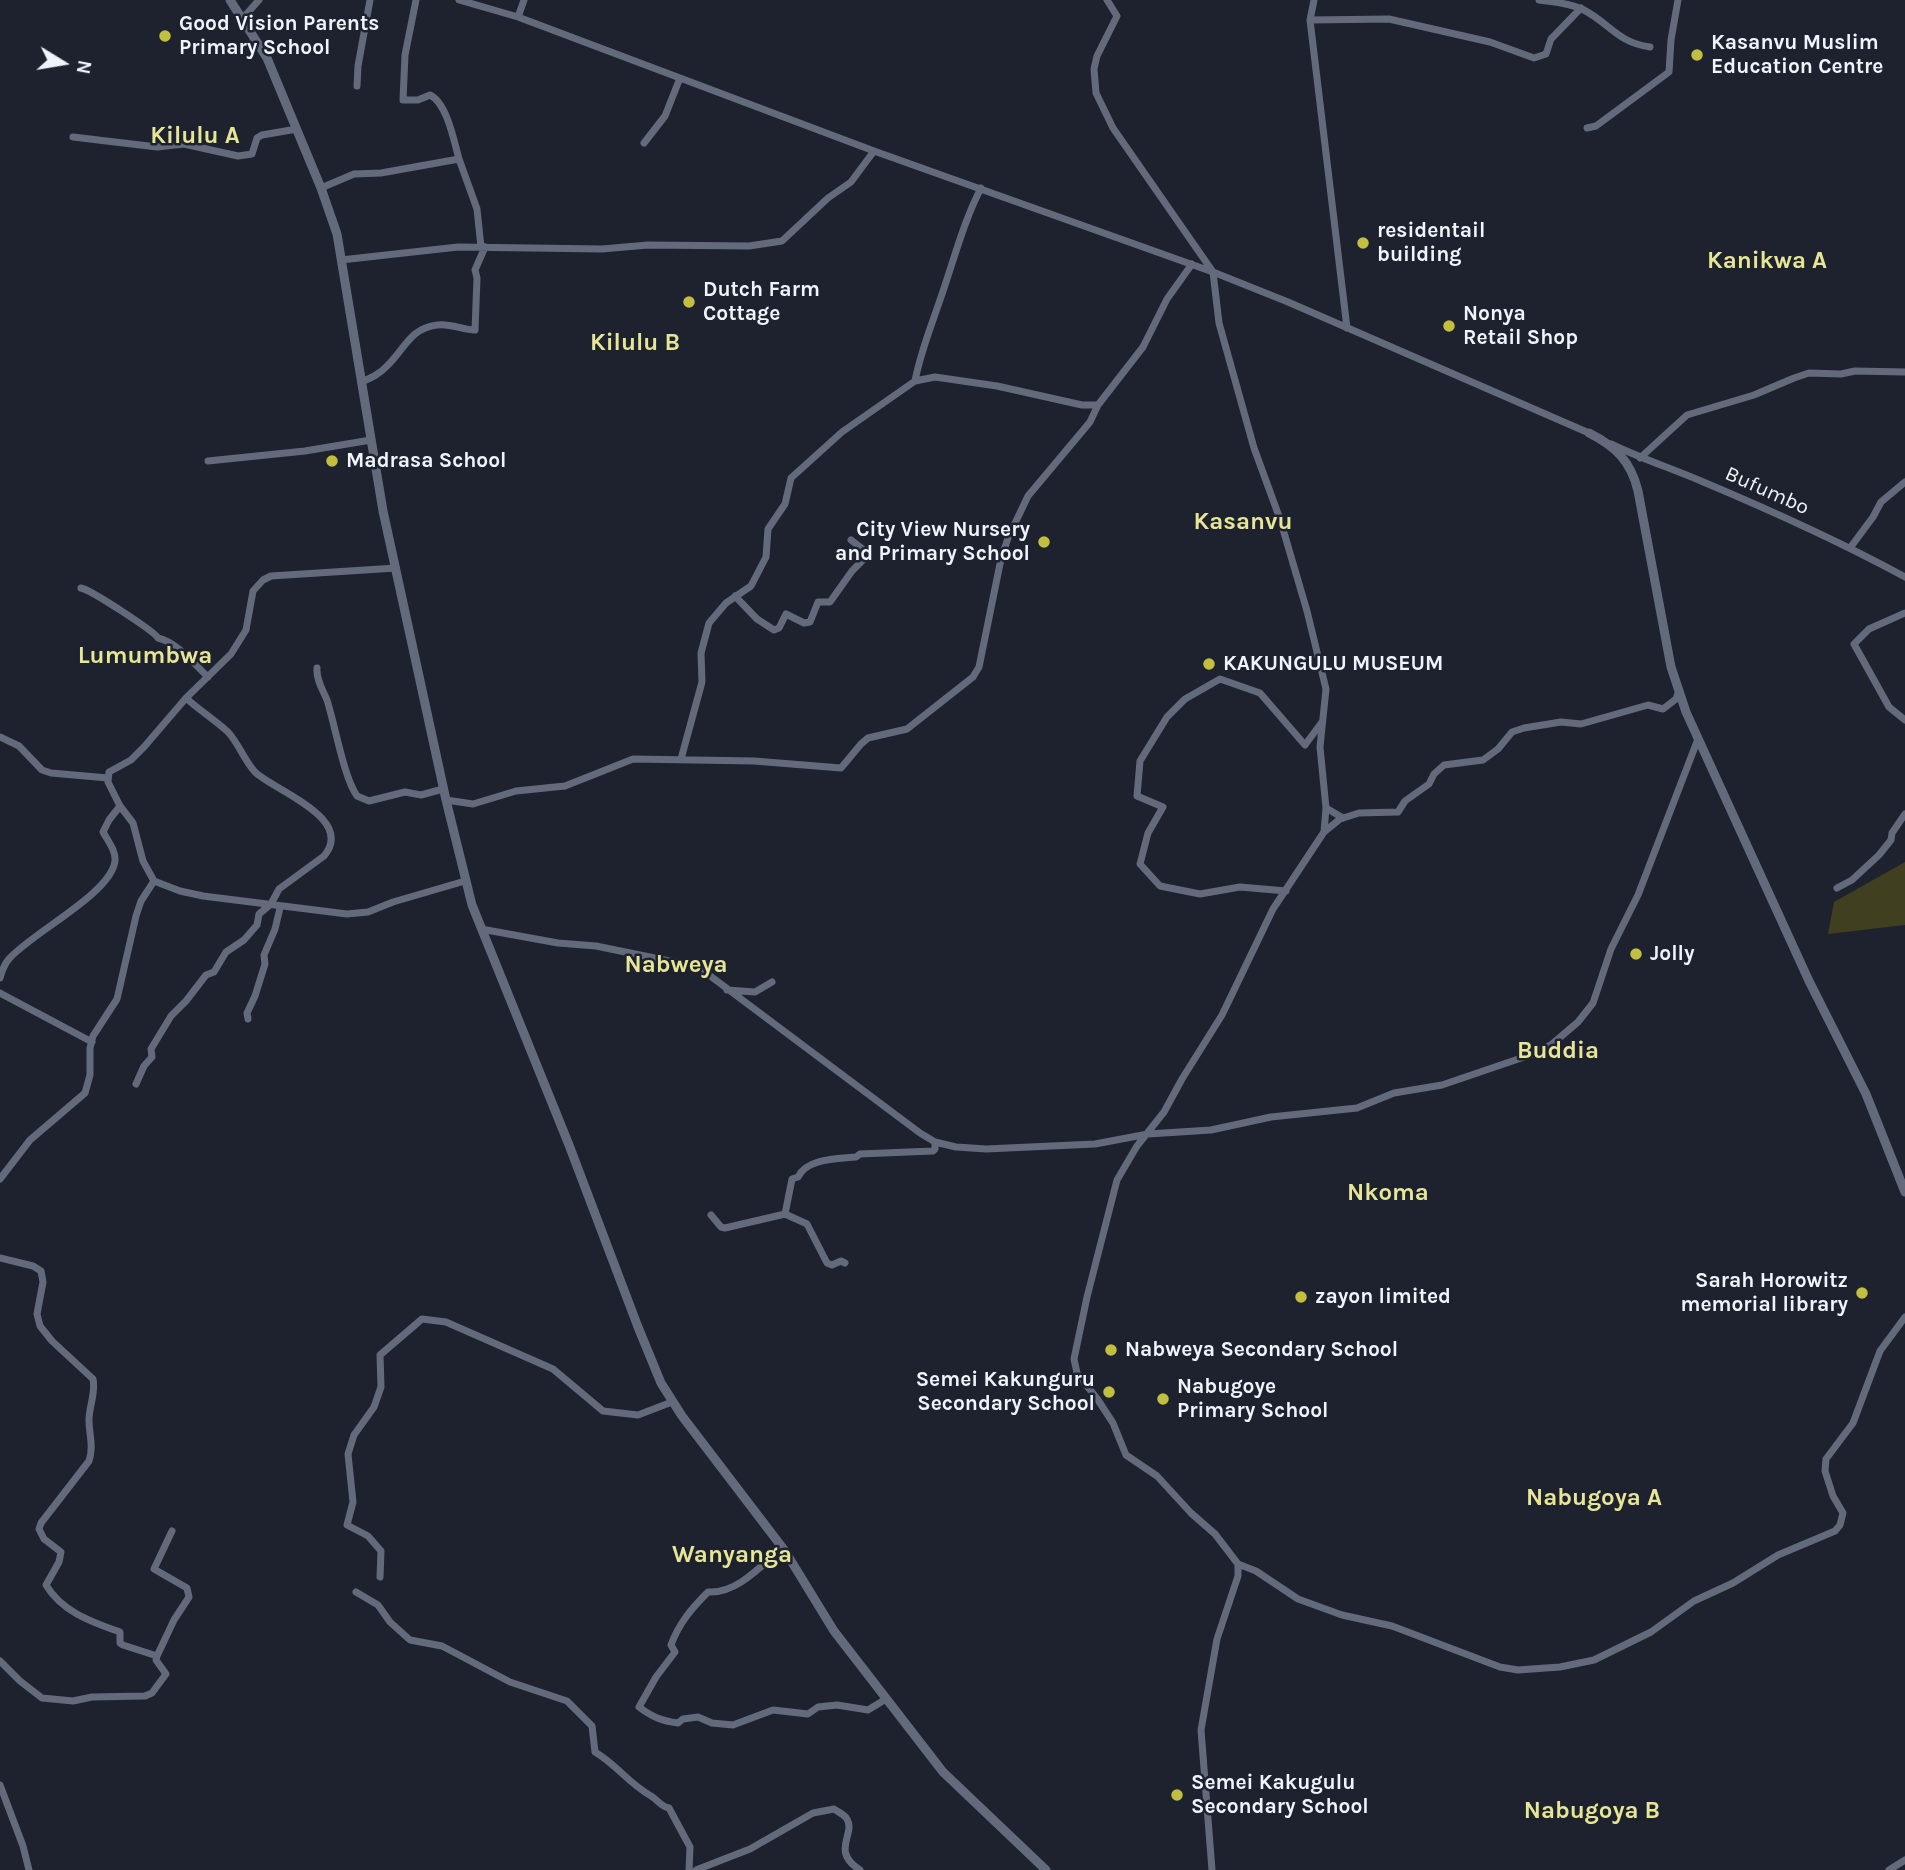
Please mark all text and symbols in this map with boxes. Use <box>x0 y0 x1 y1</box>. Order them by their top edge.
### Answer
place label: Good Vision Parents Primary School <box>179 11 379 61</box>
north arrow <box>28 28 98 98</box>
marker: Good Vision Parents Primary School <box>157 28 173 44</box>
place label: Kasanvu Muslim Education Centre <box>1711 30 1883 80</box>
marker: Kasanvu Muslim Education Centre <box>1689 47 1705 63</box>
text: N <box>72 58 96 76</box>
district label: Kilulu A <box>150 122 240 150</box>
place label: residentail building <box>1377 218 1485 268</box>
marker: residentail building <box>1355 235 1371 251</box>
district label: Kanikwa A <box>1707 247 1827 275</box>
place label: Dutch Farm Cottage <box>703 277 820 327</box>
marker: Dutch Farm Cottage <box>681 294 697 310</box>
place label: Nonya Retail Shop <box>1463 301 1578 351</box>
marker: Nonya Retail Shop <box>1441 318 1457 334</box>
district label: Kilulu B <box>590 329 680 357</box>
place label: Madrasa School <box>346 448 507 474</box>
marker: Madrasa School <box>324 453 340 469</box>
street label: Bufumbo <box>1721 461 1813 521</box>
district label: Kasanvu <box>1194 508 1292 536</box>
place label: City View Nursery and Primary School <box>835 517 1030 567</box>
marker: City View Nursery and Primary School <box>1036 534 1052 550</box>
district label: Lumumbwa <box>78 642 212 670</box>
place label: KAKUNGULU MUSEUM <box>1223 651 1443 677</box>
marker: KAKUNGULU MUSEUM <box>1201 656 1217 672</box>
place label: Jolly <box>1650 941 1695 967</box>
marker: Jolly <box>1628 946 1644 962</box>
district label: Nabweya <box>624 951 728 979</box>
district label: Buddia <box>1517 1037 1599 1065</box>
district label: Nkoma <box>1347 1179 1429 1207</box>
place label: Sarah Horowitz memorial library <box>1680 1268 1848 1318</box>
place label: zayon limited <box>1315 1284 1451 1310</box>
marker: Sarah Horowitz memorial library <box>1854 1285 1870 1301</box>
marker: zayon limited <box>1293 1289 1309 1305</box>
place label: Nabweya Secondary School <box>1125 1337 1398 1363</box>
marker: Nabweya Secondary School <box>1103 1342 1119 1358</box>
place label: Semei Kakunguru Secondary School <box>916 1367 1095 1417</box>
place label: Nabugoye Primary School <box>1177 1374 1328 1424</box>
marker: Semei Kakunguru Secondary School <box>1101 1384 1117 1400</box>
marker: Nabugoye Primary School <box>1155 1391 1171 1407</box>
district label: Nabugoya A <box>1526 1484 1662 1512</box>
district label: Wanyanga <box>672 1541 792 1569</box>
place label: Semei Kakugulu Secondary School <box>1191 1770 1369 1820</box>
marker: Semei Kakugulu Secondary School <box>1169 1787 1185 1803</box>
district label: Nabugoya B <box>1524 1797 1660 1825</box>

